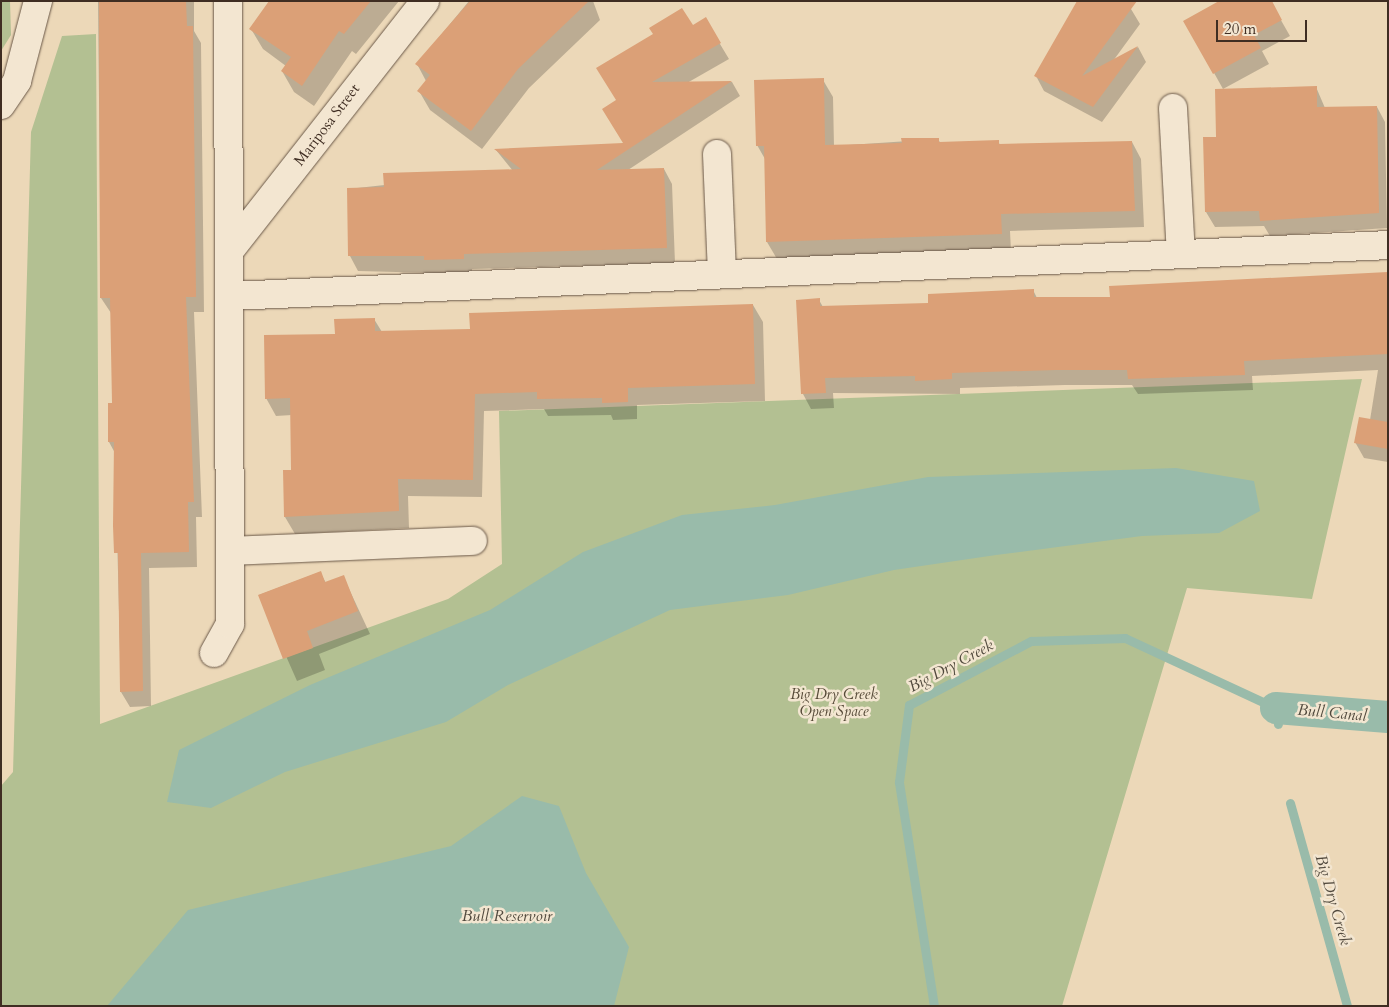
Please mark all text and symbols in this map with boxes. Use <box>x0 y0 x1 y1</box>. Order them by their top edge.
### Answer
scale bar <box>1219 10 1310 42</box>
text: 20 m <box>1224 19 1256 39</box>
street label: Mariposa Street <box>290 80 364 170</box>
water label: Big Dry Creek <box>905 636 997 696</box>
park label: Big Dry Creek Open Space <box>790 685 878 720</box>
water label: Bull Canal <box>1296 700 1368 726</box>
water label: Big Dry Creek <box>1311 852 1355 948</box>
water label: Bull Reservoir <box>462 906 552 926</box>

